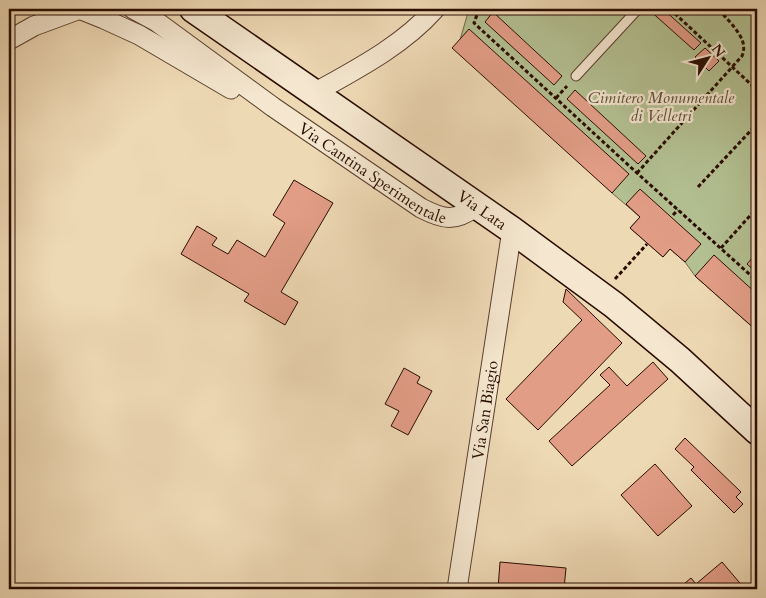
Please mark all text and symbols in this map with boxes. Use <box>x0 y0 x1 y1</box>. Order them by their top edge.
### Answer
north arrow <box>684 32 734 82</box>
text: N <box>707 40 729 61</box>
park label: Cimitero Monumentale di Velletri <box>588 87 735 127</box>
street label: Via Cantina Sperimentale <box>294 118 448 229</box>
street label: Via Lata <box>452 185 511 235</box>
street label: Via San Biagio <box>467 359 504 461</box>

